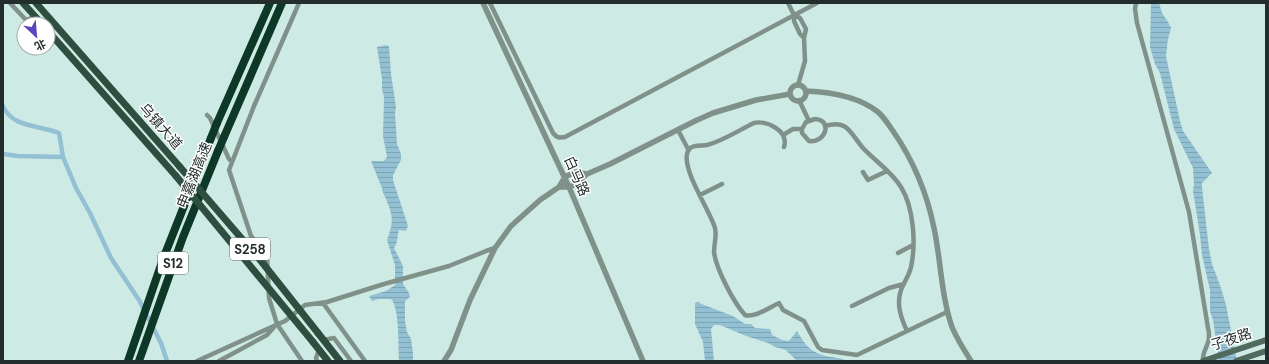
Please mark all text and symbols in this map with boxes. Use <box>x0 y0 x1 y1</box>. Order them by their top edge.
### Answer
north arrow <box>16 16 56 56</box>
text: 北 <box>32 36 48 54</box>
street label: 乌镇大道 <box>136 99 186 153</box>
street label: 申嘉湖高速 <box>173 139 215 211</box>
street label: 白马路 <box>560 153 594 199</box>
road number: S258 <box>230 238 270 260</box>
road number: S12 <box>158 252 188 274</box>
street label: 子夜路 <box>1208 324 1254 354</box>

